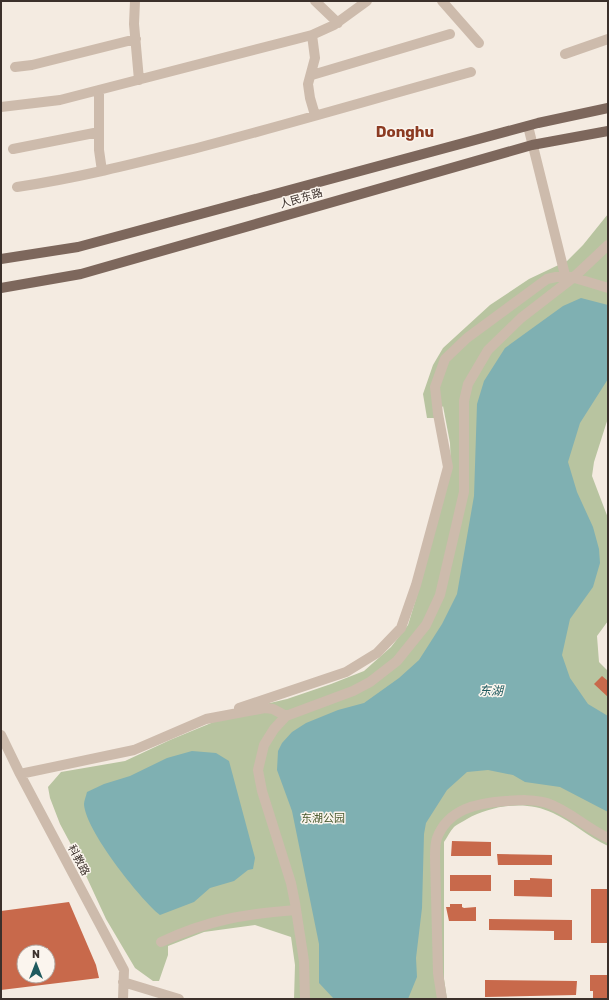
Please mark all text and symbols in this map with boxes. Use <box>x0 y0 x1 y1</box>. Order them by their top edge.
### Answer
district label: Donghu <box>376 123 434 141</box>
street label: 人民东路 <box>278 186 324 211</box>
water label: 东湖 <box>479 684 505 698</box>
park label: 东湖公园 <box>301 812 345 825</box>
street label: 科教路 <box>65 843 92 878</box>
north arrow <box>16 944 56 984</box>
text: N <box>32 948 40 961</box>

